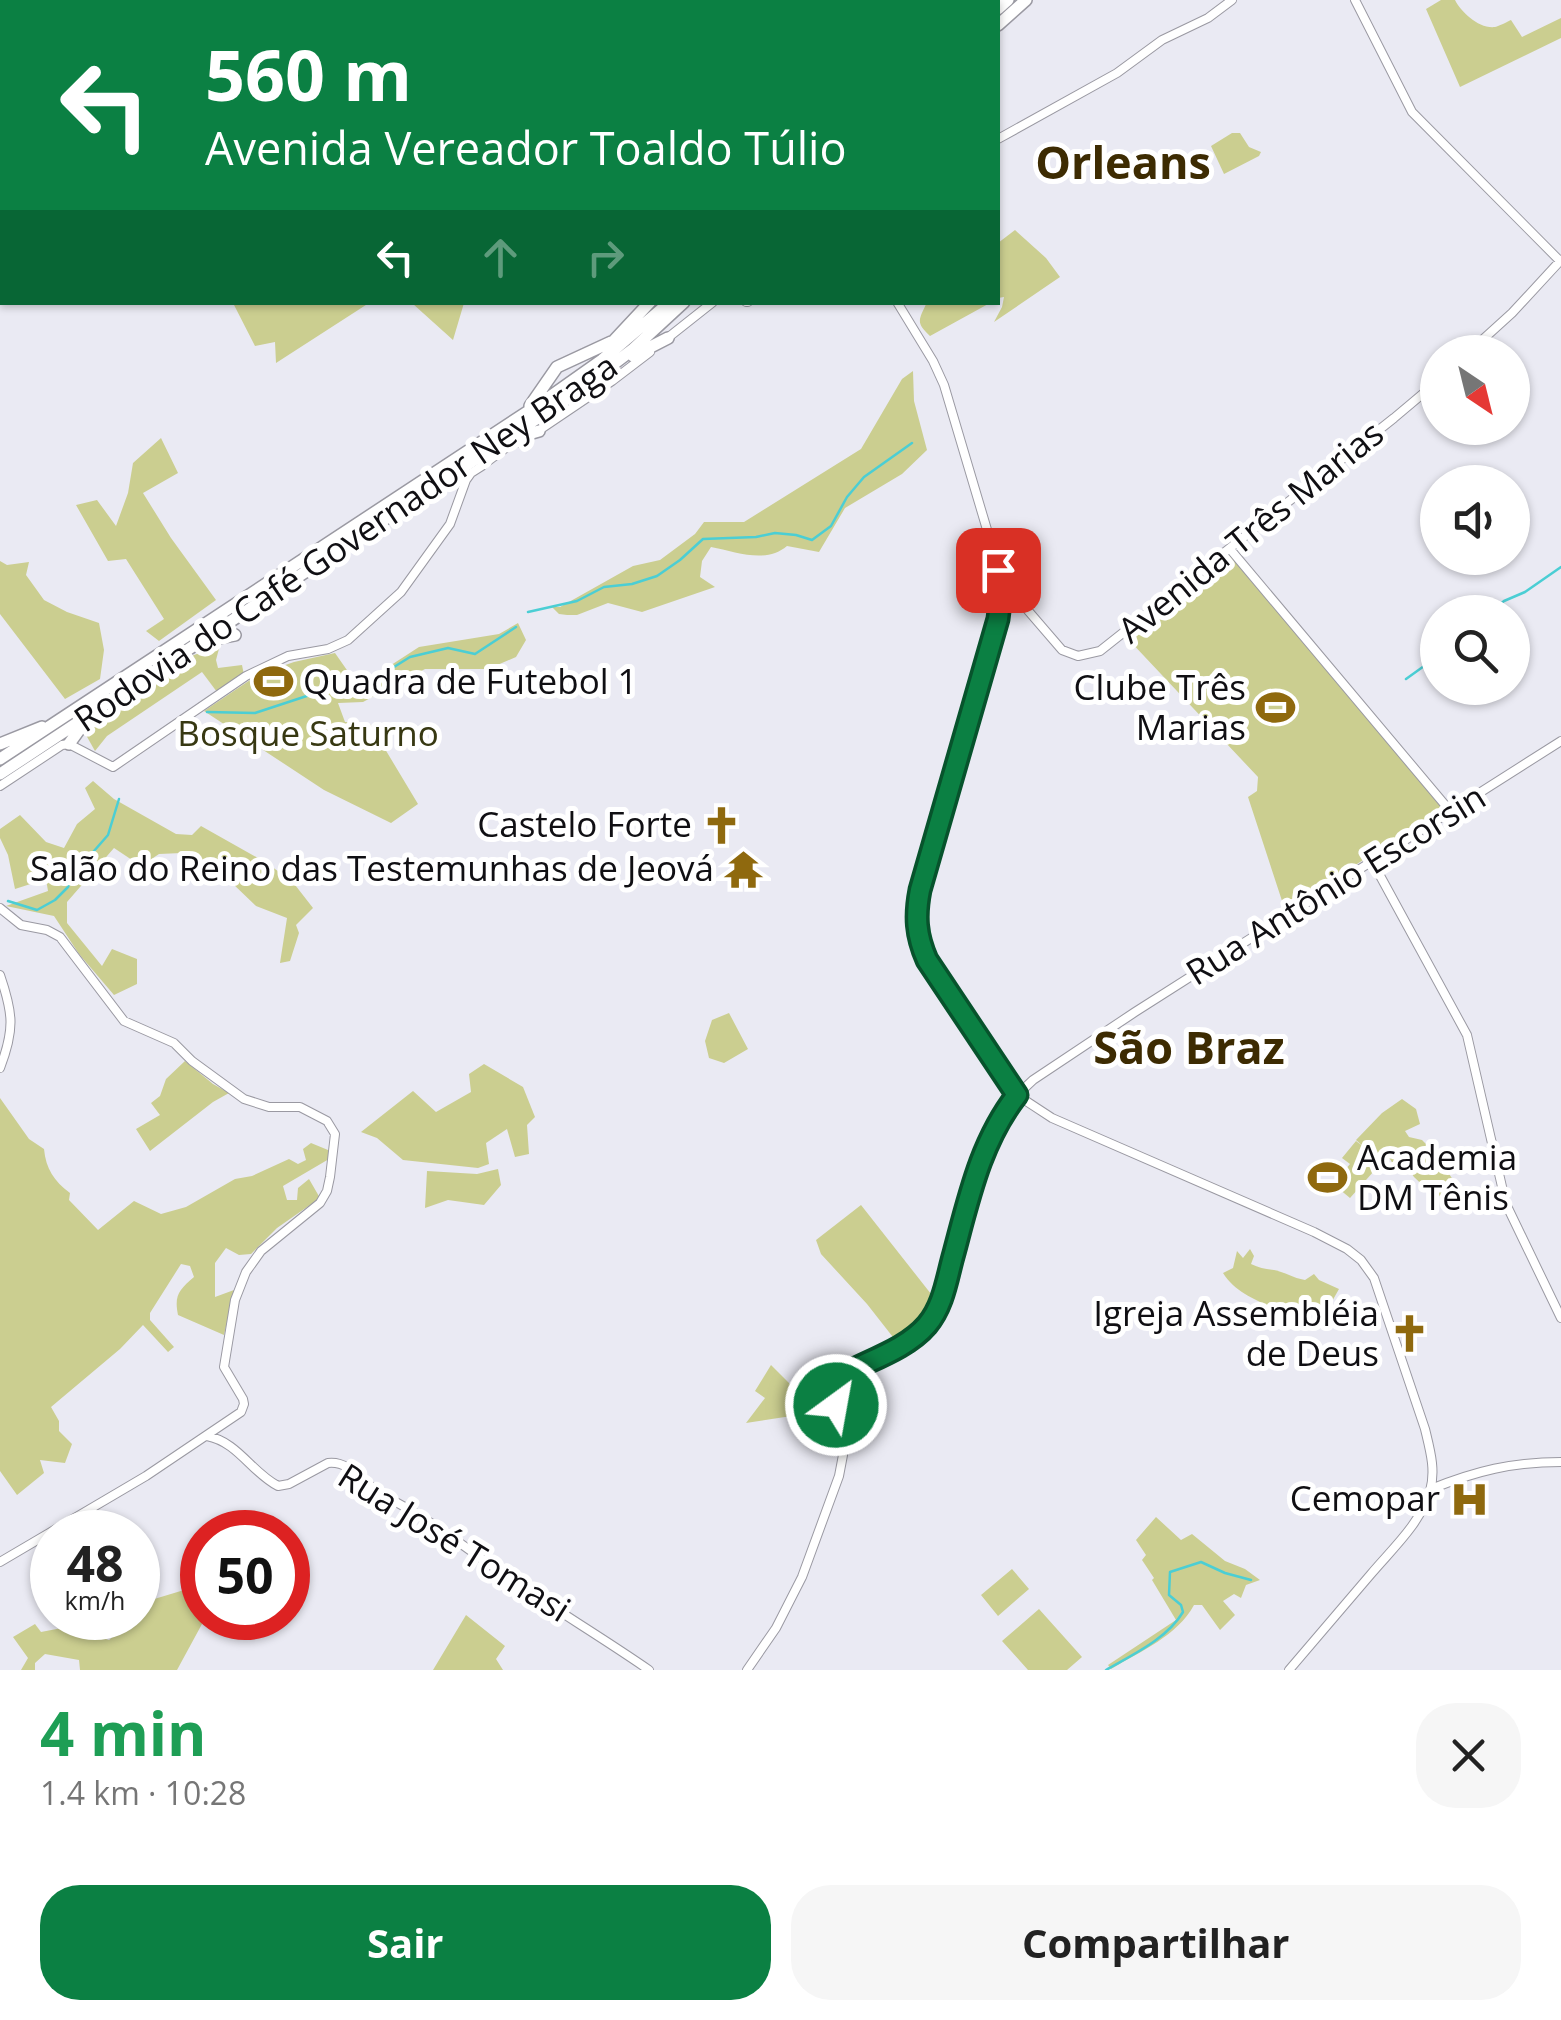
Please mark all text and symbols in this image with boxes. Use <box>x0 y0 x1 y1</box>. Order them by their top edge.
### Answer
text: 560 m <box>205 26 412 122</box>
icon: left <box>40 40 170 170</box>
text: Avenida Vereador Toaldo Túlio <box>205 117 847 178</box>
district label: Orleans <box>1035 131 1211 192</box>
icon: left <box>368 230 423 285</box>
icon: ahead <box>473 230 528 285</box>
icon: right <box>578 230 633 285</box>
north arrow <box>1420 335 1530 445</box>
map controls <box>1420 335 1530 705</box>
street label: Rodovia do Café Governador Ney Braga <box>64 342 626 742</box>
street label: Avenida Três Marias <box>1108 409 1393 653</box>
button: sound <box>1420 465 1530 575</box>
pin <box>956 528 1041 613</box>
icon: arrive <box>971 543 1026 598</box>
button: search <box>1420 595 1530 705</box>
place label: Quadra de Futebol 1 <box>303 657 638 704</box>
sports icon: Quadra de Futebol 1 <box>252 661 294 703</box>
place label: Clube Três Marias <box>1074 663 1246 750</box>
sports icon: Clube Três Marias <box>1255 687 1297 729</box>
park label: Bosque Saturno <box>177 709 439 756</box>
street label: Rua Antônio Escorsin <box>1177 773 1494 995</box>
place label: Castelo Forte <box>477 800 692 847</box>
church icon: Castelo Forte <box>701 804 743 846</box>
place label: Salão do Reino das Testemunhas de Jeová <box>30 844 714 891</box>
temple icon: Salão do Reino das Testemunhas de Jeová <box>723 848 765 890</box>
district label: São Braz <box>1093 1016 1285 1077</box>
place label: Academia DM Tênis <box>1357 1133 1517 1220</box>
sports icon: Academia DM Tênis <box>1306 1157 1348 1199</box>
place label: Igreja Assembléia de Deus <box>1093 1289 1379 1376</box>
church icon: Igreja Assembléia de Deus <box>1388 1313 1430 1355</box>
position arrow <box>784 1353 888 1457</box>
street label: Rua José Tomasi <box>330 1452 580 1632</box>
place label: Cemopar <box>1290 1474 1440 1521</box>
hospital icon: Cemopar <box>1449 1478 1491 1520</box>
speed limit sign: 50 <box>180 1510 310 1640</box>
text: 48 <box>66 1529 124 1597</box>
text: km/h <box>65 1583 125 1617</box>
text: 4 min <box>40 1692 207 1774</box>
button: close <box>1416 1703 1521 1808</box>
text: 1.4 km · 10:28 <box>40 1771 246 1814</box>
button: Sair <box>40 1885 771 2000</box>
button: Compartilhar <box>791 1885 1521 2000</box>

